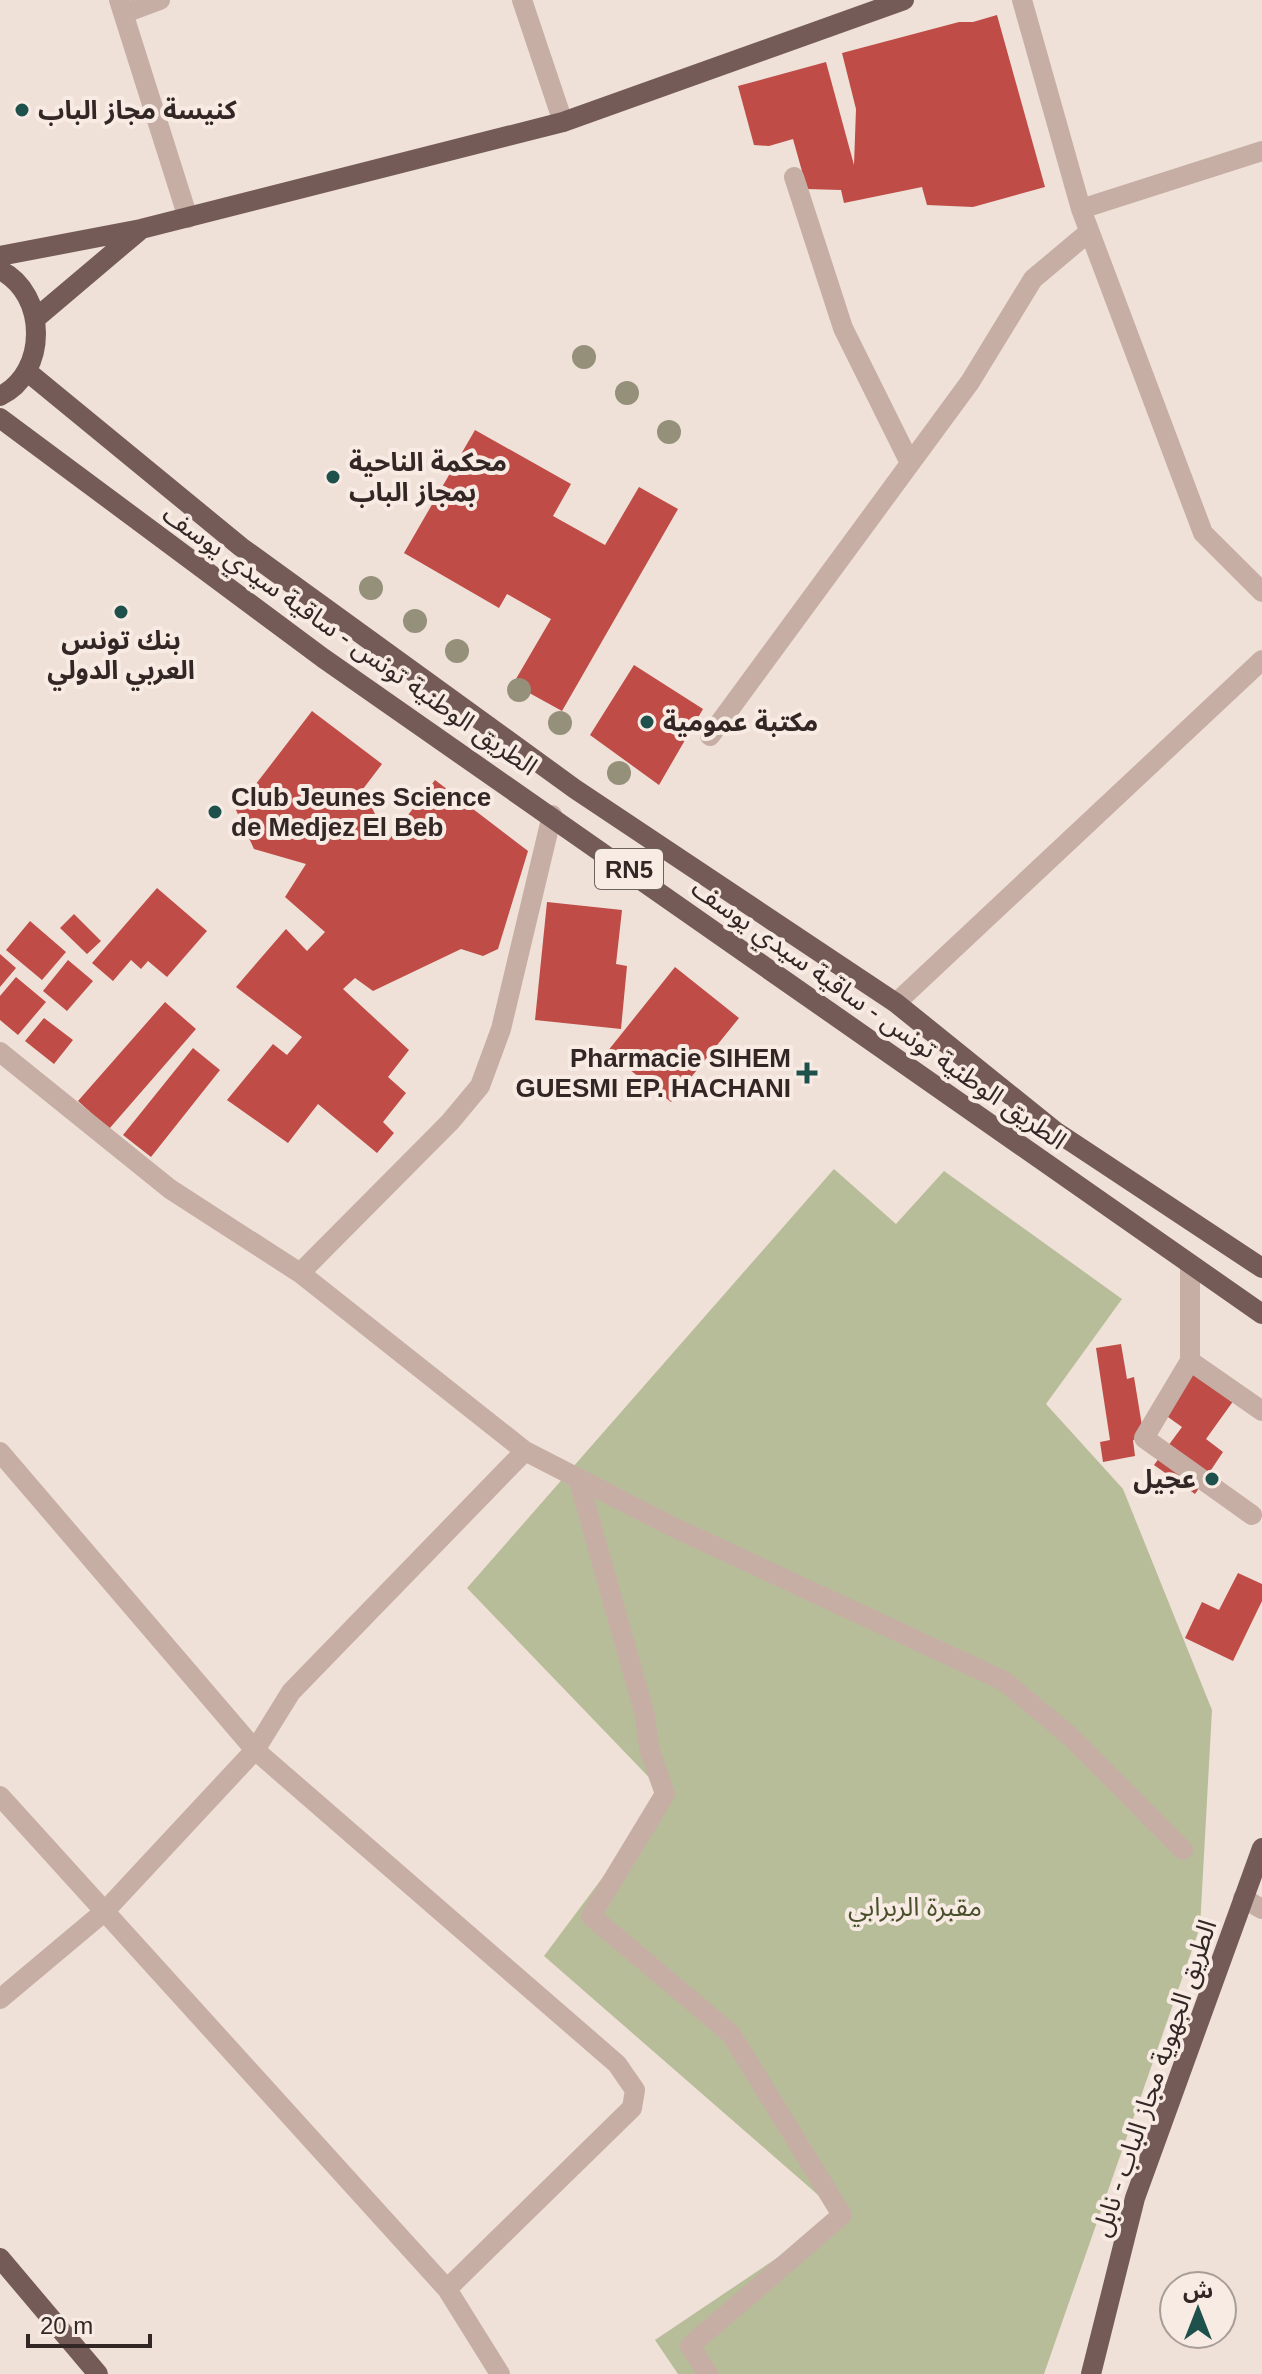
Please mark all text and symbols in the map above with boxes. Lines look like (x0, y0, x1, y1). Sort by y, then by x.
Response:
place label: كنيسة مجاز الباب (38, 95, 238, 126)
marker: كنيسة مجاز الباب (13, 101, 31, 119)
place label: محكمة الناحية بمجاز الباب (349, 447, 507, 508)
marker: محكمة الناحية بمجاز الباب (324, 468, 342, 486)
street label: الطريق الوطنية تونس - ساقية سيدي يوسف (154, 499, 543, 786)
marker: بنك تونس العربي الدولي (112, 603, 130, 621)
place label: بنك تونس العربي الدولي (47, 625, 195, 691)
place label: مكتبة عمومية (663, 707, 818, 737)
marker: مكتبة عمومية (638, 713, 656, 731)
place label: Club Jeunes Science de Medjez El Beb (231, 782, 491, 842)
marker: Club Jeunes Science de Medjez El Beb (206, 803, 224, 821)
road number: RN5 (595, 849, 663, 889)
street label: الطريق الوطنية تونس - ساقية سيدي يوسف (683, 873, 1072, 1160)
place label: Pharmacie SIHEM GUESMI EP. HACHANI (516, 1043, 791, 1103)
marker: Pharmacie SIHEM GUESMI EP. HACHANI (798, 1064, 816, 1082)
place label: عجيل (1133, 1464, 1196, 1494)
marker: عجيل (1203, 1470, 1221, 1488)
park label: مقبرة الربرابي (848, 1892, 982, 1927)
street label: الطريق الجهوية مجاز الباب - نابل (1086, 1916, 1223, 2241)
north arrow (1158, 2270, 1238, 2350)
text: ش (1183, 2278, 1213, 2303)
scale bar (28, 2298, 150, 2348)
text: 20 m (40, 2312, 93, 2339)

